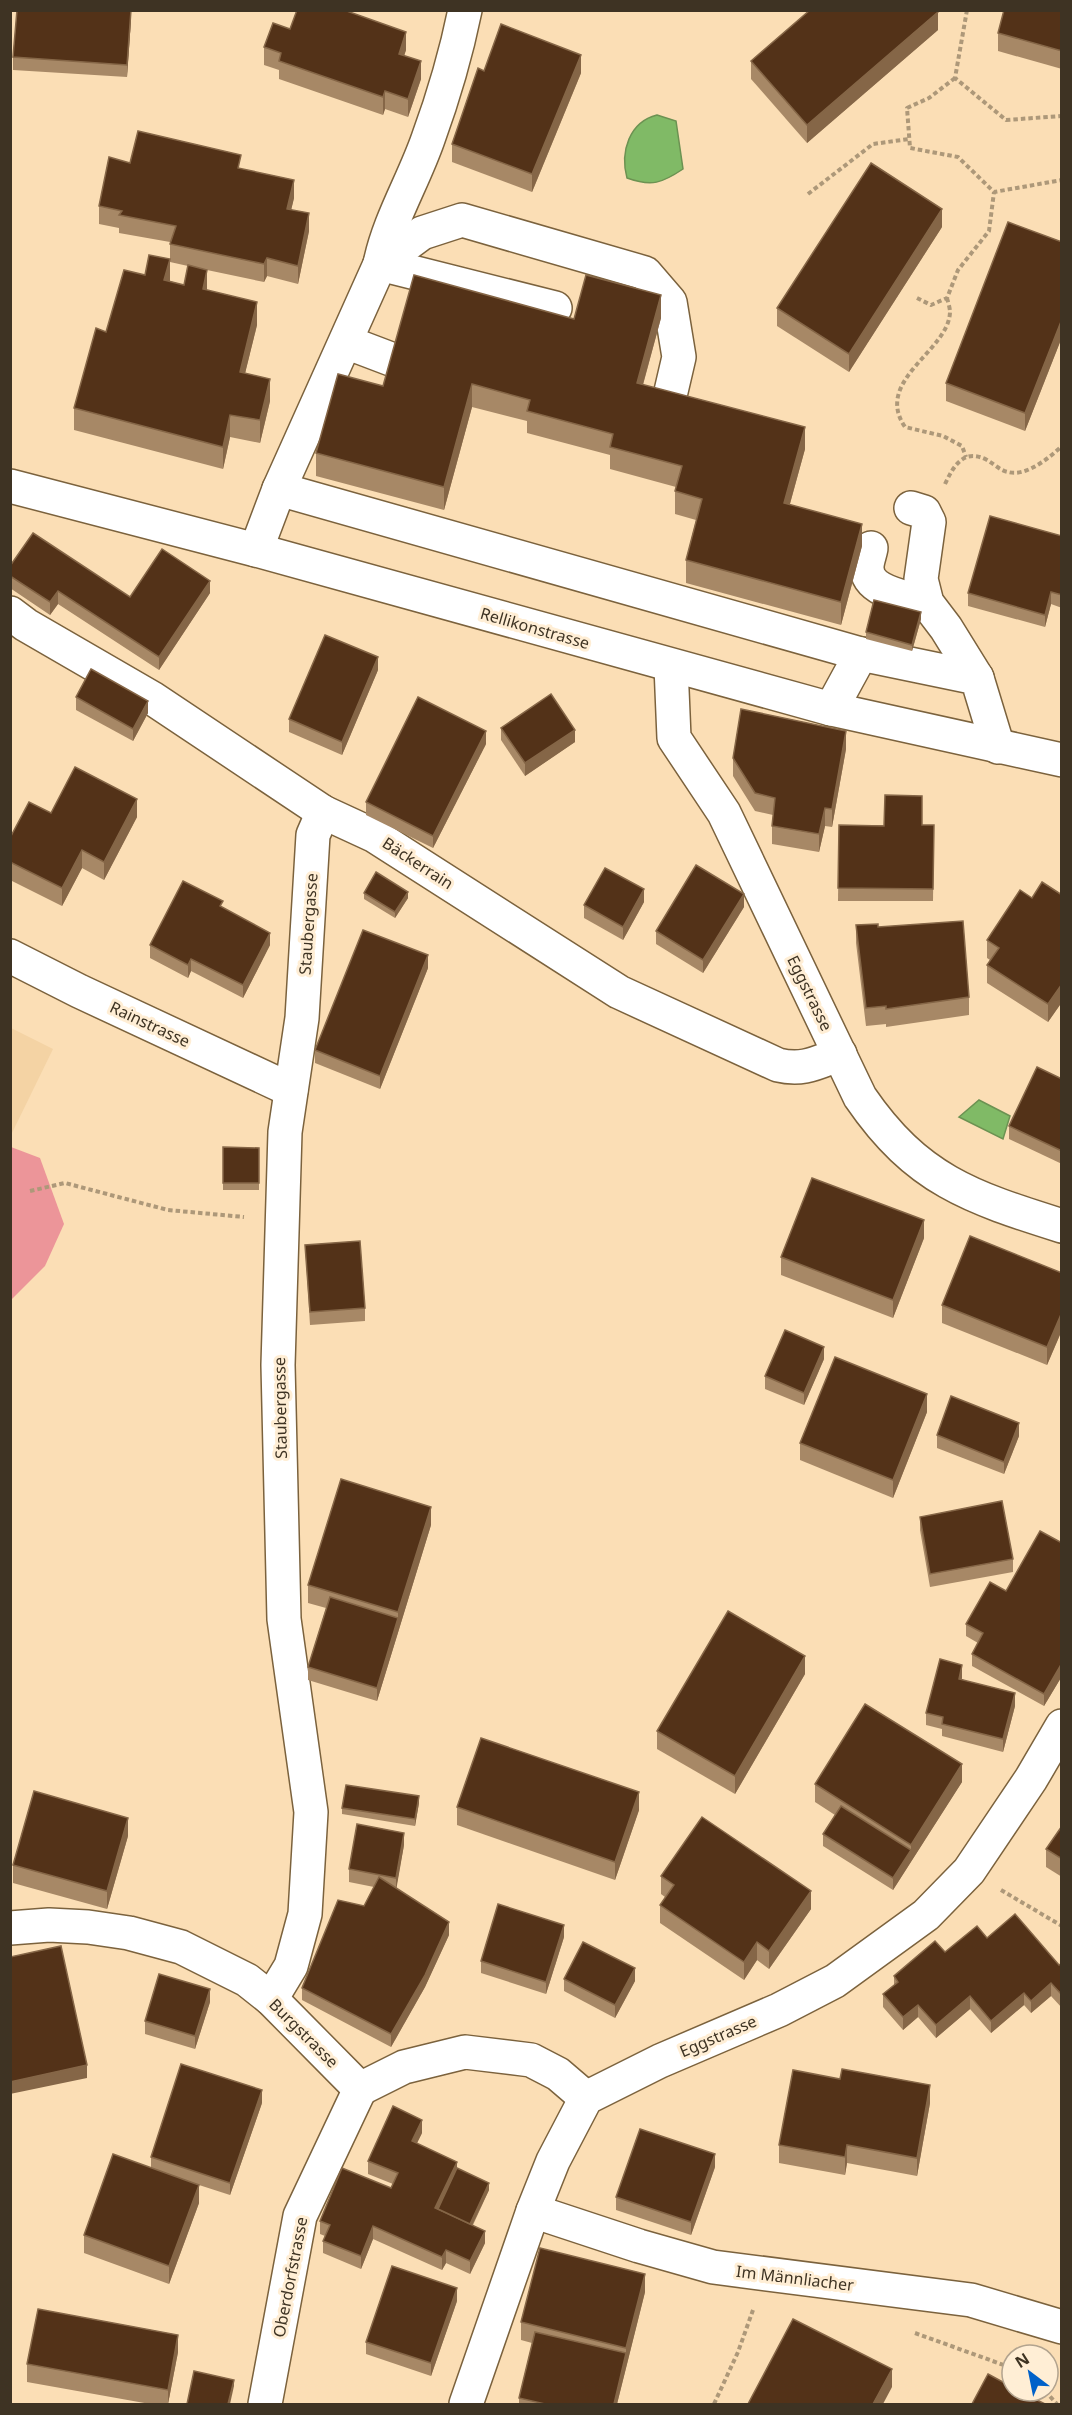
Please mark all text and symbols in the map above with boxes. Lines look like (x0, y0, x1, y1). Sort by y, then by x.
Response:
street label: Rellikonstrasse (478, 602, 592, 654)
street label: Bäckerrain (378, 832, 458, 894)
street label: Staubergasse (293, 872, 323, 976)
street label: Eggstrasse (782, 951, 838, 1035)
street label: Rainstrasse (106, 996, 194, 1052)
street label: Staubergasse (268, 1357, 292, 1459)
street label: Burgstrasse (265, 1994, 343, 2072)
street label: Eggstrasse (676, 2010, 760, 2062)
street label: Oberdorfstrasse (268, 2215, 312, 2339)
street label: Im Männliacher (735, 2260, 855, 2296)
north arrow (1000, 2343, 1060, 2403)
text: N (1011, 2348, 1033, 2373)

